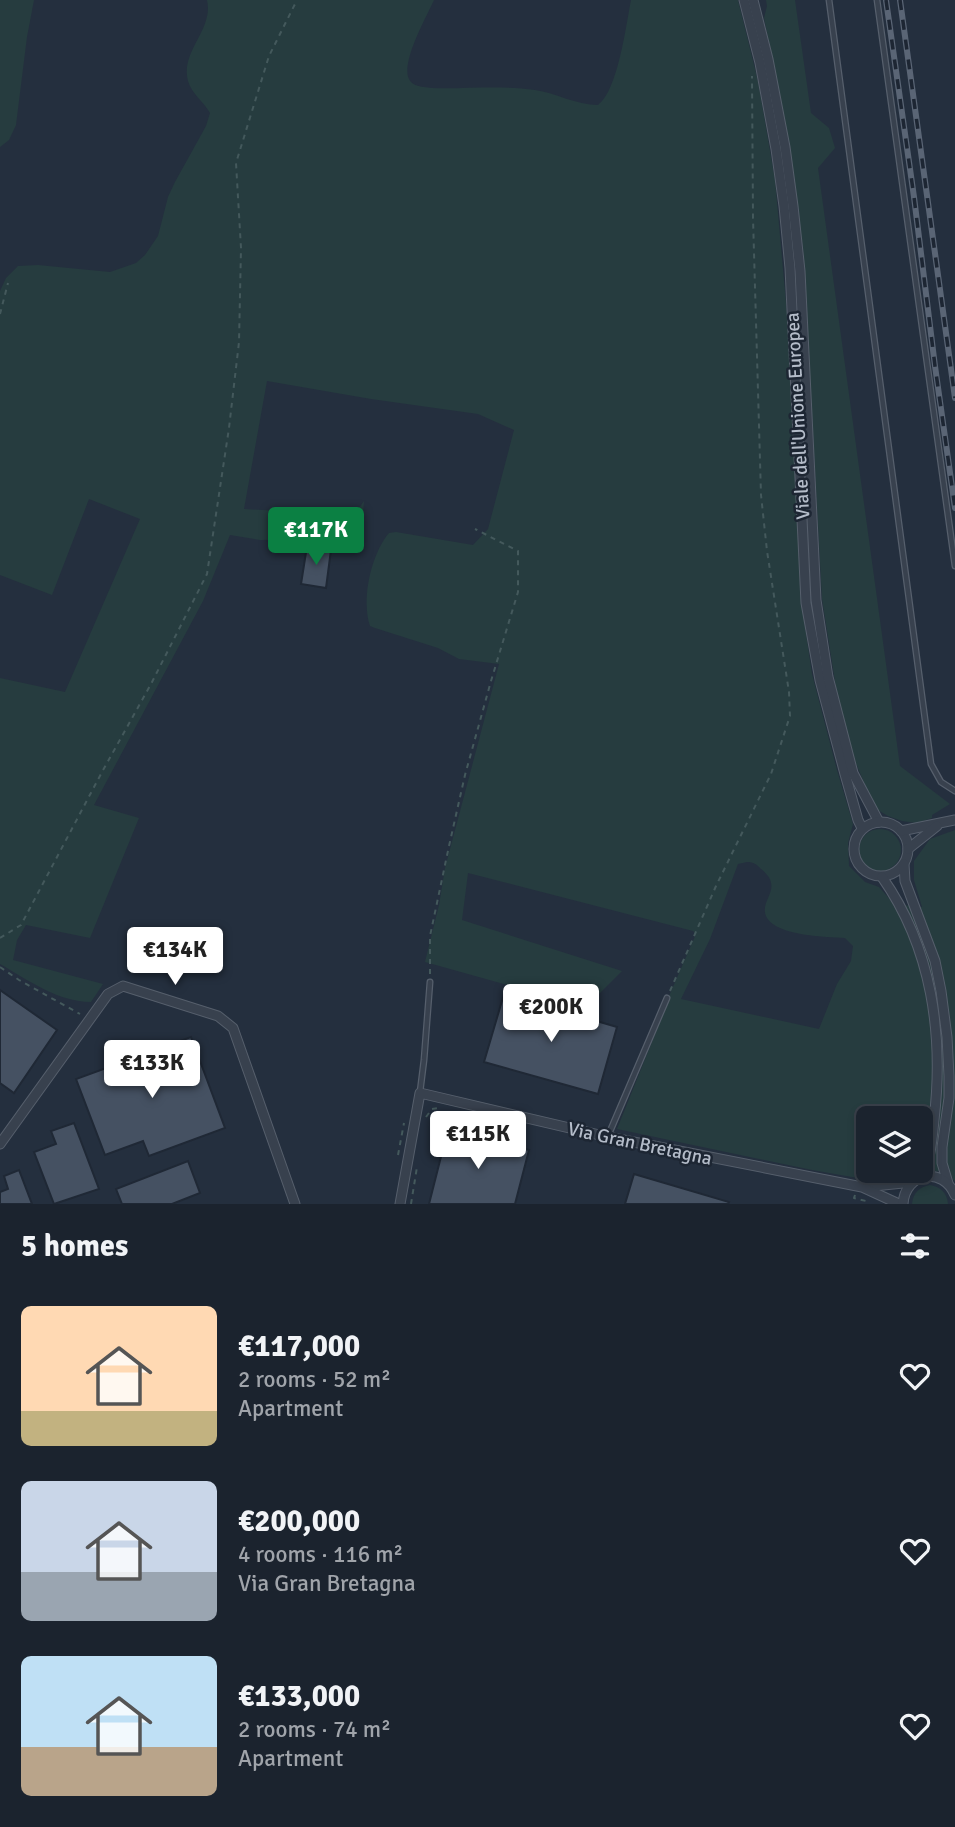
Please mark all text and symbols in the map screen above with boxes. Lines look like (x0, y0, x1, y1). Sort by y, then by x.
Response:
street label: Viale dell'Unione Europea (781, 312, 815, 520)
pin: €117K (267, 508, 365, 567)
text: €117K (284, 515, 348, 544)
pin: €134K (126, 928, 224, 987)
text: €134K (143, 935, 207, 964)
pin: €200K (502, 984, 600, 1044)
text: €200K (519, 992, 583, 1021)
pin: €133K (103, 1040, 201, 1100)
text: €133K (120, 1048, 184, 1077)
map controls (856, 1106, 933, 1183)
button: layers (856, 1106, 933, 1183)
pin: €115K (429, 1112, 527, 1171)
street label: Via Gran Bretagna (566, 1117, 714, 1171)
text: €115K (446, 1119, 510, 1148)
icon: filters (896, 1227, 934, 1265)
text: 5 homes (21, 1228, 128, 1265)
text: €117,000 (238, 1328, 360, 1365)
icon: home (77, 1334, 161, 1418)
icon: heart (896, 1357, 934, 1395)
text: 2 rooms · 52 m² (238, 1365, 391, 1394)
text: Apartment (238, 1394, 343, 1423)
text: €200,000 (238, 1503, 360, 1540)
icon: home (77, 1509, 161, 1593)
icon: heart (896, 1532, 934, 1570)
text: 4 rooms · 116 m² (238, 1540, 403, 1569)
text: Via Gran Bretagna (238, 1569, 416, 1598)
text: €133,000 (238, 1678, 360, 1715)
icon: home (77, 1684, 161, 1768)
icon: heart (896, 1707, 934, 1745)
text: 2 rooms · 74 m² (238, 1715, 391, 1744)
text: Apartment (238, 1744, 343, 1773)

